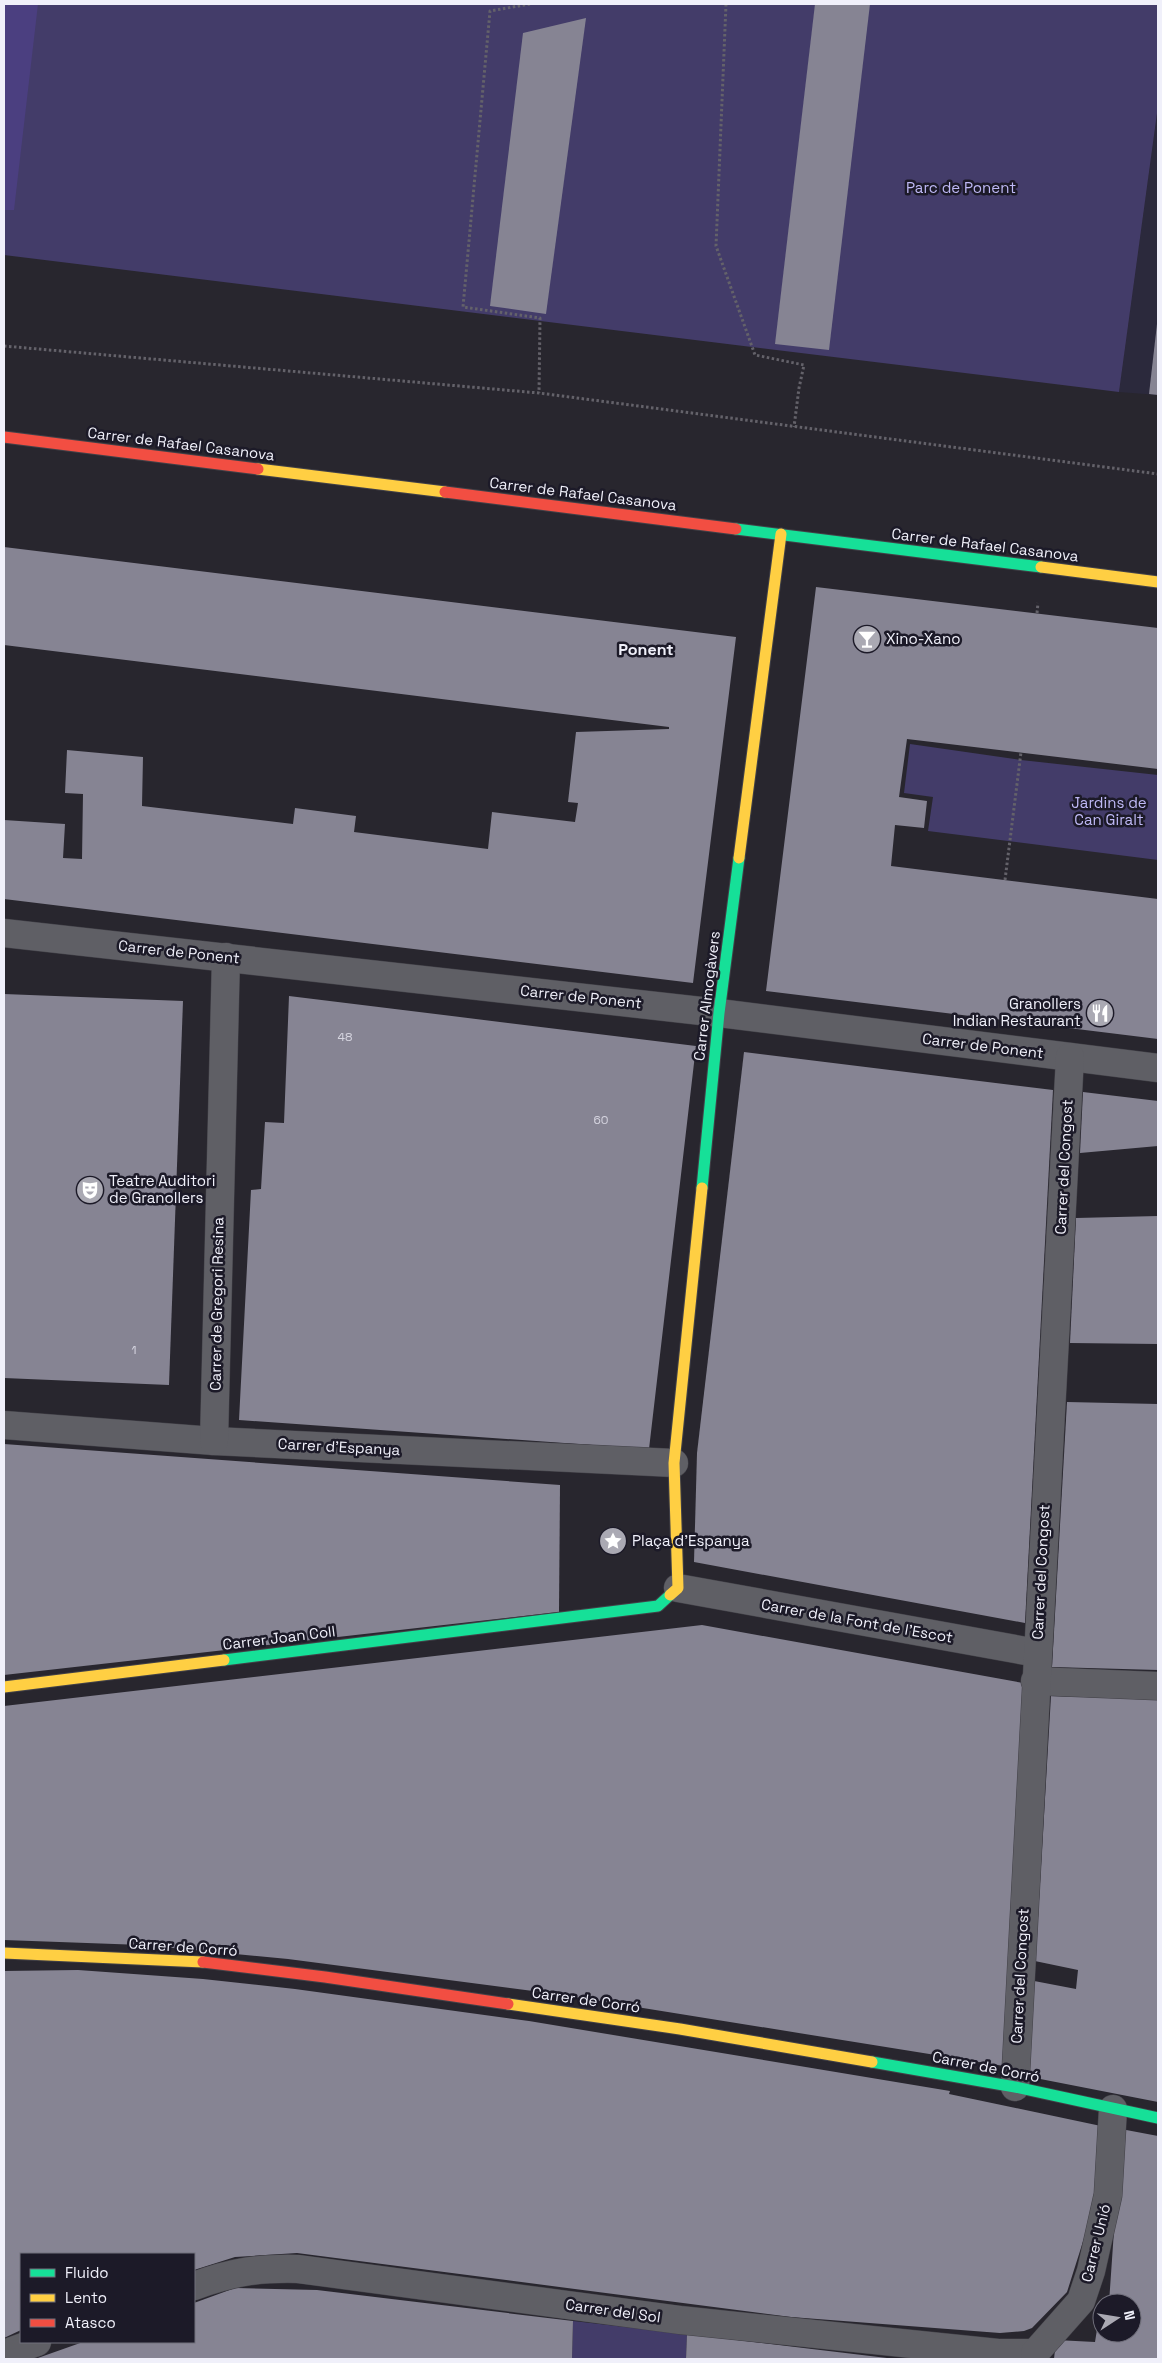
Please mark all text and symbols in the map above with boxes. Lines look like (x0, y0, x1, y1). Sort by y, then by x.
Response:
park label: Parc de Ponent (906, 178, 1016, 197)
street label: Carrer de Rafael Casanova (86, 423, 276, 464)
street label: Carrer de Rafael Casanova (488, 473, 678, 514)
street label: Carrer de Rafael Casanova (890, 524, 1080, 565)
bar icon: Xino-Xano (852, 624, 882, 654)
place label: Xino-Xano (886, 629, 960, 648)
district label: Ponent (618, 639, 674, 660)
park label: Jardins de Can Giralt (1071, 793, 1147, 829)
street label: Carrer Almogàvers (689, 930, 724, 1062)
street label: Carrer de Ponent (117, 936, 241, 967)
street label: Carrer de Ponent (519, 981, 643, 1012)
place label: Granollers Indian Restaurant (953, 994, 1081, 1030)
restaurant icon: Granollers Indian Restaurant (1085, 998, 1115, 1028)
house number: 48 (338, 1029, 352, 1045)
street label: Carrer de Ponent (921, 1029, 1045, 1062)
street label: Carrer del Congost (1050, 1099, 1077, 1235)
house number: 60 (593, 1112, 609, 1128)
place label: Teatre Auditori de Granollers (109, 1171, 215, 1207)
theatre icon: Teatre Auditori de Granollers (75, 1175, 105, 1205)
street label: Carrer de Gregori Resina (205, 1216, 228, 1391)
house number: 1 (131, 1342, 137, 1358)
street label: Carrer d'Espanya (277, 1434, 401, 1459)
street label: Carrer del Congost (1027, 1504, 1054, 1640)
place icon: Plaça d'Espanya (598, 1526, 628, 1556)
place label: Plaça d'Espanya (632, 1531, 750, 1550)
street label: Carrer de la Font de l'Escot (760, 1594, 954, 1647)
street label: Carrer Joan Coll (222, 1621, 336, 1654)
street label: Carrer del Congost (1006, 1908, 1033, 2044)
street label: Carrer de Corró (128, 1933, 238, 1960)
street label: Carrer de Corró (531, 1982, 642, 2017)
street label: Carrer de Corró (931, 2047, 1042, 2086)
street label: Carrer Unió (1077, 2202, 1114, 2284)
legend (20, 2253, 195, 2343)
text: Fluido (65, 2263, 109, 2282)
text: Lento (65, 2288, 107, 2307)
north arrow (1092, 2293, 1142, 2343)
street label: Carrer del Sol (564, 2294, 662, 2327)
text: N (1120, 2309, 1139, 2322)
text: Atasco (65, 2313, 116, 2332)

